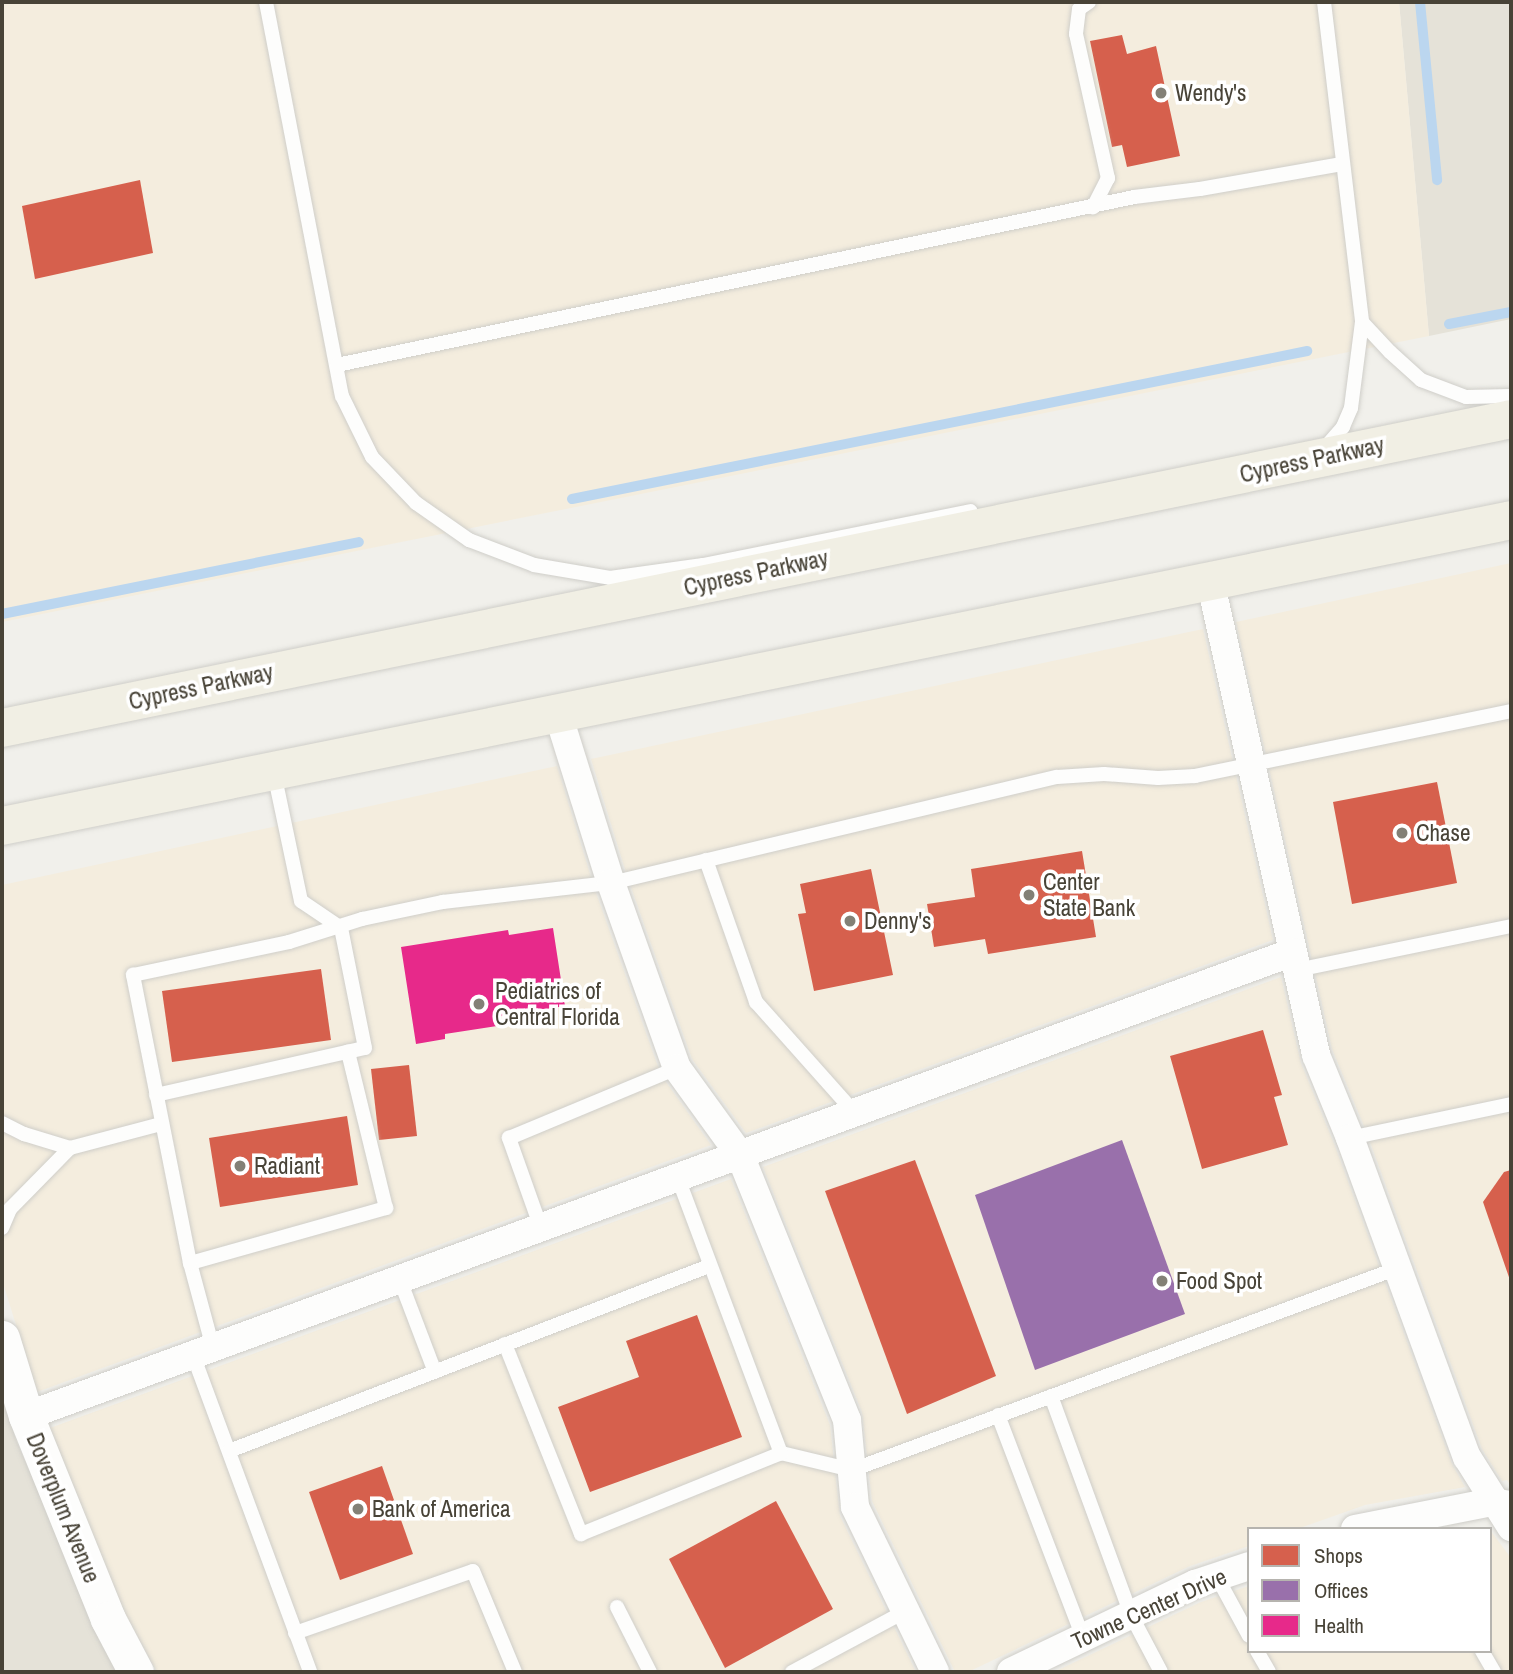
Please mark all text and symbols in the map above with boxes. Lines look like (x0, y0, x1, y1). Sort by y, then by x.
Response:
place label: Wendy's (1175, 79, 1246, 107)
marker: Wendy's (1153, 85, 1169, 101)
street label: Cypress Parkway (1237, 431, 1387, 489)
street label: Cypress Parkway (681, 544, 831, 602)
street label: Cypress Parkway (126, 658, 276, 716)
place label: Chase (1416, 819, 1471, 847)
marker: Chase (1394, 825, 1410, 841)
place label: Center State Bank (1043, 868, 1135, 922)
marker: Center State Bank (1021, 887, 1037, 903)
place label: Denny's (864, 907, 932, 935)
marker: Denny's (842, 913, 858, 929)
place label: Pediatrics of Central Florida (495, 977, 620, 1031)
marker: Pediatrics of Central Florida (469, 994, 489, 1014)
place label: Radiant (254, 1152, 320, 1180)
marker: Radiant (232, 1158, 248, 1174)
place label: Food Spot (1176, 1267, 1262, 1295)
marker: Food Spot (1154, 1273, 1170, 1289)
street label: Doverplum Avenue (20, 1429, 106, 1587)
place label: Bank of America (372, 1495, 511, 1523)
marker: Bank of America (350, 1501, 366, 1517)
legend (1247, 1527, 1492, 1653)
text: Shops (1314, 1541, 1363, 1570)
street label: Towne Center Drive (1067, 1563, 1231, 1655)
text: Offices (1314, 1576, 1368, 1605)
text: Health (1314, 1611, 1364, 1640)

